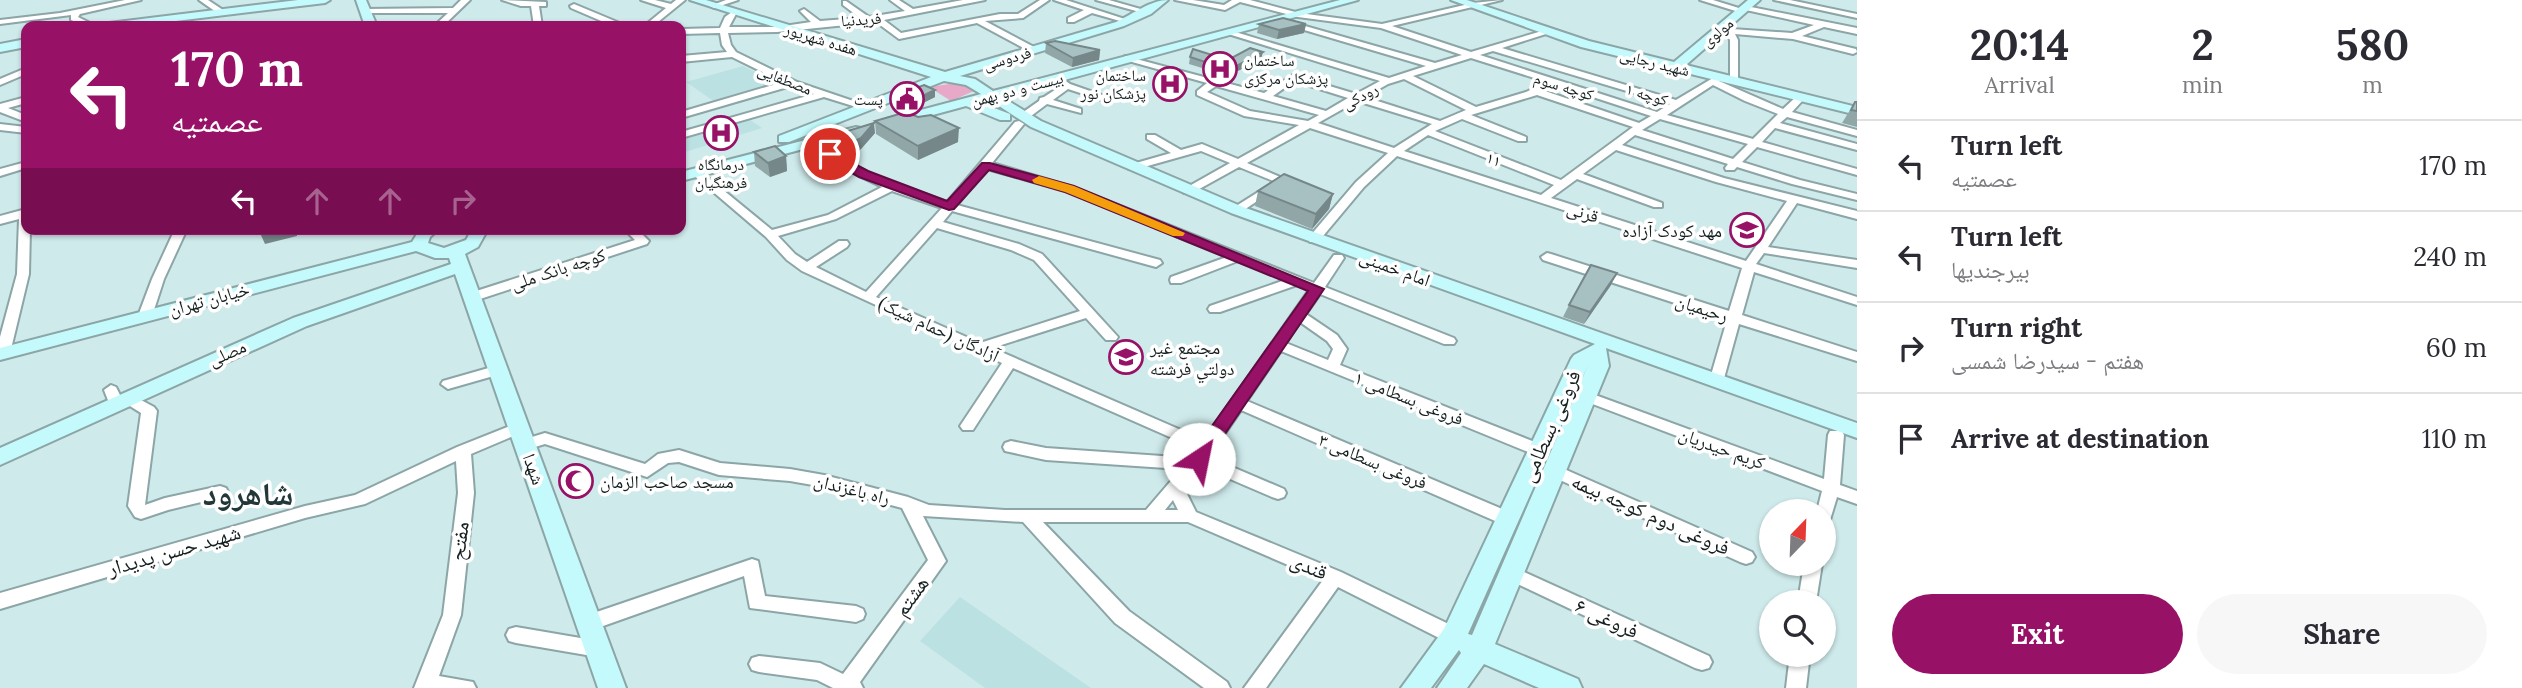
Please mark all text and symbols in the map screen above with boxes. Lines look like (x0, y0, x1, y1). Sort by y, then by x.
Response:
street label: فریدنیا (840, 8, 882, 30)
street label: مولوی (1697, 13, 1738, 52)
street label: هفده شهریور (781, 18, 860, 60)
text: 20:14 (1970, 18, 2069, 72)
text: 2 (2191, 18, 2214, 72)
text: 580 (2336, 18, 2409, 72)
text: 170 m (171, 37, 303, 99)
street label: فردوسی (981, 42, 1034, 75)
street label: شهید رجایی (1618, 44, 1692, 81)
icon: left (56, 49, 147, 140)
hospital icon: ساختمان پزشکان مرکزی (1201, 50, 1239, 88)
place label: ساختمان پزشکان مرکزی (1244, 50, 1328, 89)
street label: مصطفایی (755, 59, 815, 100)
place label: ساختمان پزشکان نور (1079, 65, 1146, 104)
hospital icon: ساختمان پزشکان نور (1151, 65, 1189, 103)
street label: بیست و دو بهمن (969, 67, 1066, 112)
street label: کوچه سوم (1531, 67, 1597, 106)
text: Arrival (1984, 70, 2055, 99)
text: min (2182, 70, 2223, 99)
text: m (2362, 70, 2383, 99)
street label: رودکی (1339, 78, 1382, 115)
street label: ۱ کوچه (1624, 78, 1671, 110)
public building icon: پست (888, 80, 926, 118)
place label: پست (854, 89, 883, 109)
text: عصمتیه (171, 100, 263, 141)
hospital icon: درمانگاه فرهنگیان (702, 114, 740, 152)
pin (800, 124, 860, 184)
text: Turn left (1951, 129, 2062, 162)
icon: arrive (811, 135, 849, 173)
street label: ۱۱ (1484, 147, 1504, 171)
icon: left (1892, 147, 1930, 185)
text: 170 m (2419, 149, 2487, 182)
place label: درمانگاه فرهنگیان (695, 154, 747, 193)
text: عصمتیه (1951, 164, 2017, 193)
icon: left (225, 182, 263, 220)
icon: ahead (298, 182, 336, 220)
icon: ahead (371, 182, 409, 220)
icon: right (444, 182, 482, 220)
street label: قرنی (1564, 196, 1602, 228)
school or university icon: مهد کودک آزاده (1728, 211, 1766, 249)
place label: مهد کودک آزاده (1622, 219, 1722, 242)
text: Turn left (1951, 220, 2062, 253)
icon: left (1892, 238, 1930, 276)
text: 240 m (2413, 240, 2487, 273)
street label: کوچه بانک ملی (508, 243, 609, 295)
street label: امام خمینی (1356, 245, 1434, 292)
text: بیرجندیها (1951, 255, 2030, 284)
street label: خیابان تهران (166, 277, 252, 321)
street label: رحیمیان (1673, 289, 1731, 327)
street label: آزادگان (حمام شیک) (875, 291, 1003, 368)
text: Turn right (1951, 311, 2082, 344)
icon: right (1892, 329, 1930, 367)
text: 60 m (2426, 331, 2487, 364)
street label: مصلی (205, 335, 249, 371)
place label: مجتمع غير دولتي فرشته (1149, 336, 1235, 383)
school or university icon: مجتمع غير دولتي فرشته (1107, 338, 1145, 376)
text: هفتم - سیدرضا شمسی (1951, 346, 2144, 375)
street label: فروغی بسطامی ۱ (1351, 366, 1467, 430)
street label: فروغی بسطامی (1513, 366, 1587, 486)
icon: arrive (1892, 420, 1930, 458)
position arrow (1162, 422, 1236, 496)
street label: کریم حیدریان (1676, 422, 1769, 475)
text: Arrive at destination (1951, 422, 2209, 455)
text: 110 m (2422, 422, 2487, 455)
street label: فروغی بسطامی ۳ (1315, 428, 1431, 494)
street label: شهدا (518, 450, 550, 488)
mosque icon: مسجد صاحب الزمان (557, 462, 595, 500)
street label: فروغی دوم کوچه بیمه (1567, 467, 1734, 562)
street label: راه باغزندان (812, 468, 892, 510)
place label: مسجد صاحب الزمان (600, 470, 734, 493)
district label: شاهرود (203, 473, 293, 514)
north arrow (1759, 499, 1836, 576)
map controls (1759, 499, 1836, 667)
street label: شهید حسن پدیدار (103, 518, 244, 582)
street label: مفتح (443, 520, 475, 562)
street label: قندی (1286, 546, 1332, 586)
street label: هشتم (887, 571, 935, 622)
button: search (1759, 590, 1836, 667)
street label: فروغی ۶ (1571, 592, 1643, 644)
button: Exit (1892, 594, 2183, 674)
button: Share (2197, 594, 2487, 674)

